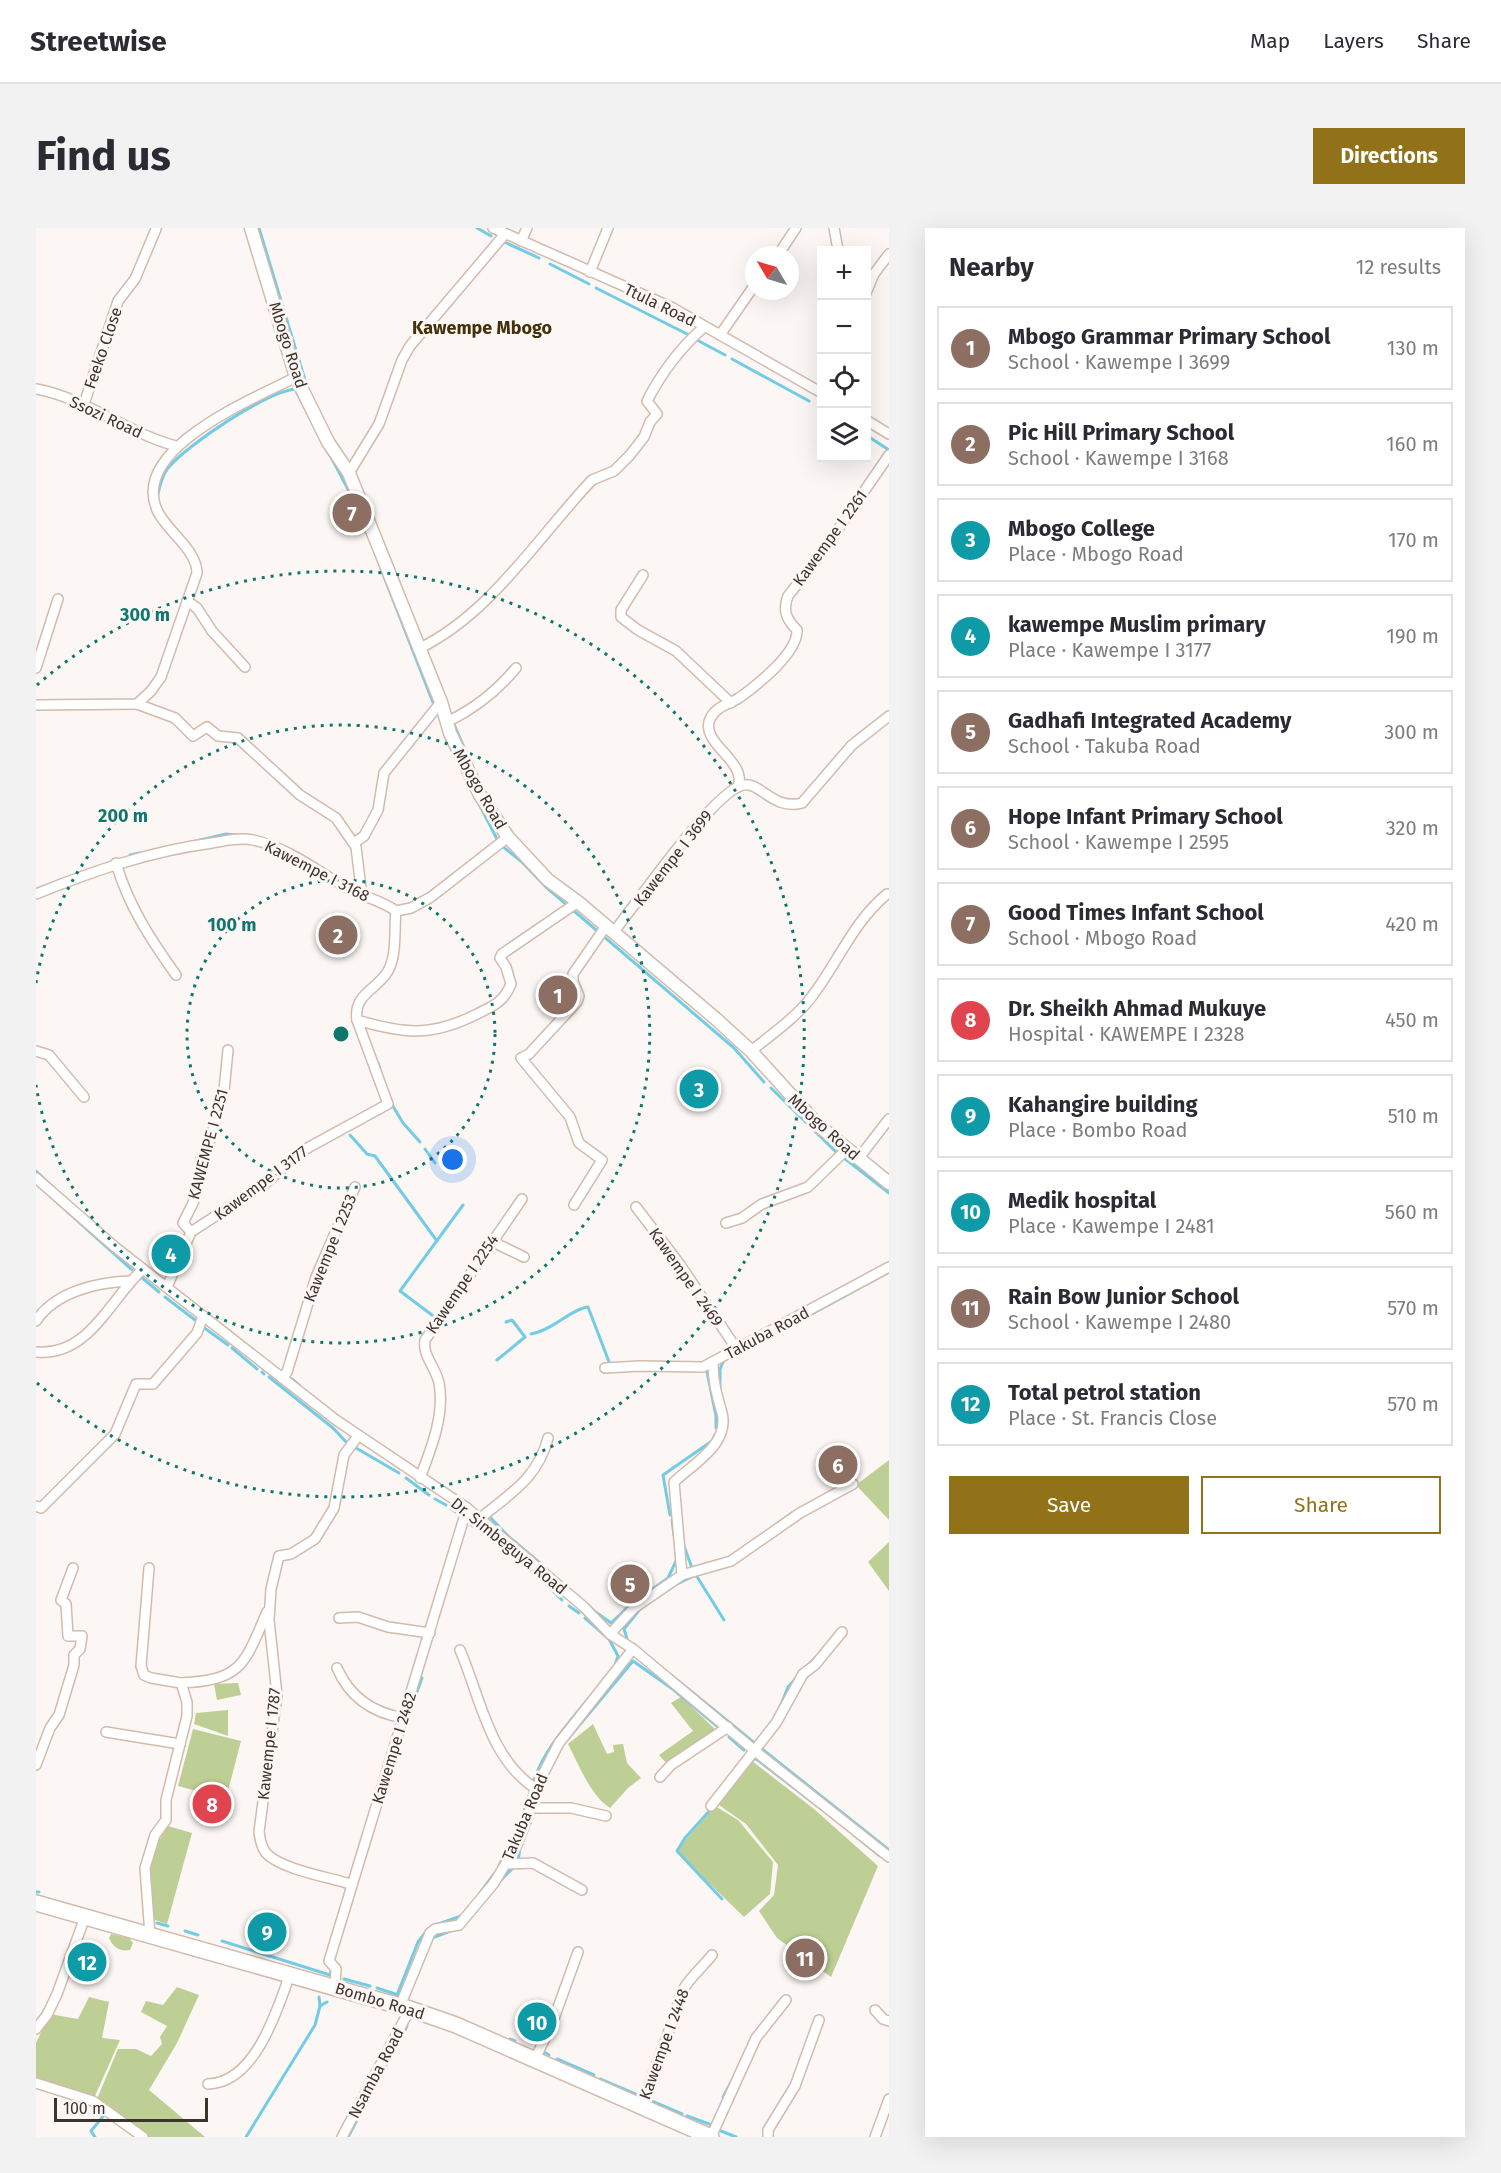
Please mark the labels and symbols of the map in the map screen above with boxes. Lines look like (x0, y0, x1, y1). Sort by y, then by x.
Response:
north arrow (745, 246, 799, 300)
street label: Ttula Road (621, 280, 699, 330)
street label: Mbogo Road (265, 299, 311, 391)
street label: Feeko Close (80, 305, 126, 391)
district label: Kawempe Mbogo (412, 317, 552, 339)
street label: Ssozi Road (67, 392, 145, 442)
street label: Kawempe I 2261 (789, 486, 871, 590)
pin: 7 (332, 490, 372, 536)
text: 300 m (119, 604, 170, 626)
street label: Mbogo Road (449, 745, 511, 833)
text: 200 m (98, 805, 148, 827)
street label: Kawempe I 3699 (630, 806, 716, 910)
street label: Kawempe I 3168 (261, 836, 373, 906)
pin: 2 (318, 912, 358, 958)
text: 100 m (208, 914, 256, 936)
pin: 1 (538, 972, 578, 1017)
centre of rings (331, 1024, 351, 1044)
pin: 3 (680, 1066, 718, 1112)
street label: KAWEMPE I 2251 (184, 1087, 232, 1201)
street label: Mbogo Road (784, 1090, 864, 1164)
street label: Kawempe I 3177 (211, 1142, 311, 1224)
your location (438, 1145, 467, 1174)
street label: Kawempe I 2253 (300, 1191, 360, 1305)
street label: Kawempe I 2469 (645, 1224, 727, 1330)
street label: Kawempe I 2254 (422, 1230, 502, 1337)
pin: 4 (152, 1232, 190, 1276)
street label: Takuba Road (722, 1303, 812, 1363)
pin: 6 (818, 1442, 858, 1488)
street label: Dr. Simbeguya Road (447, 1493, 571, 1599)
pin: 5 (610, 1562, 650, 1606)
street label: Kawempe I 1787 (254, 1687, 284, 1801)
street label: Kawempe I 2482 (368, 1690, 420, 1806)
street label: Takuba Road (498, 1771, 552, 1863)
pin: 8 (192, 1782, 231, 1826)
pin: 9 (248, 1910, 286, 1954)
pin: 11 (786, 1936, 824, 1980)
pin: 12 (68, 1940, 106, 1984)
street label: Bombo Road (333, 1978, 427, 2024)
street label: Kawempe I 2448 (635, 1986, 693, 2102)
pin: 10 (518, 2000, 556, 2044)
street label: Nsamba Road (344, 2024, 408, 2122)
scale bar (54, 2095, 208, 2122)

